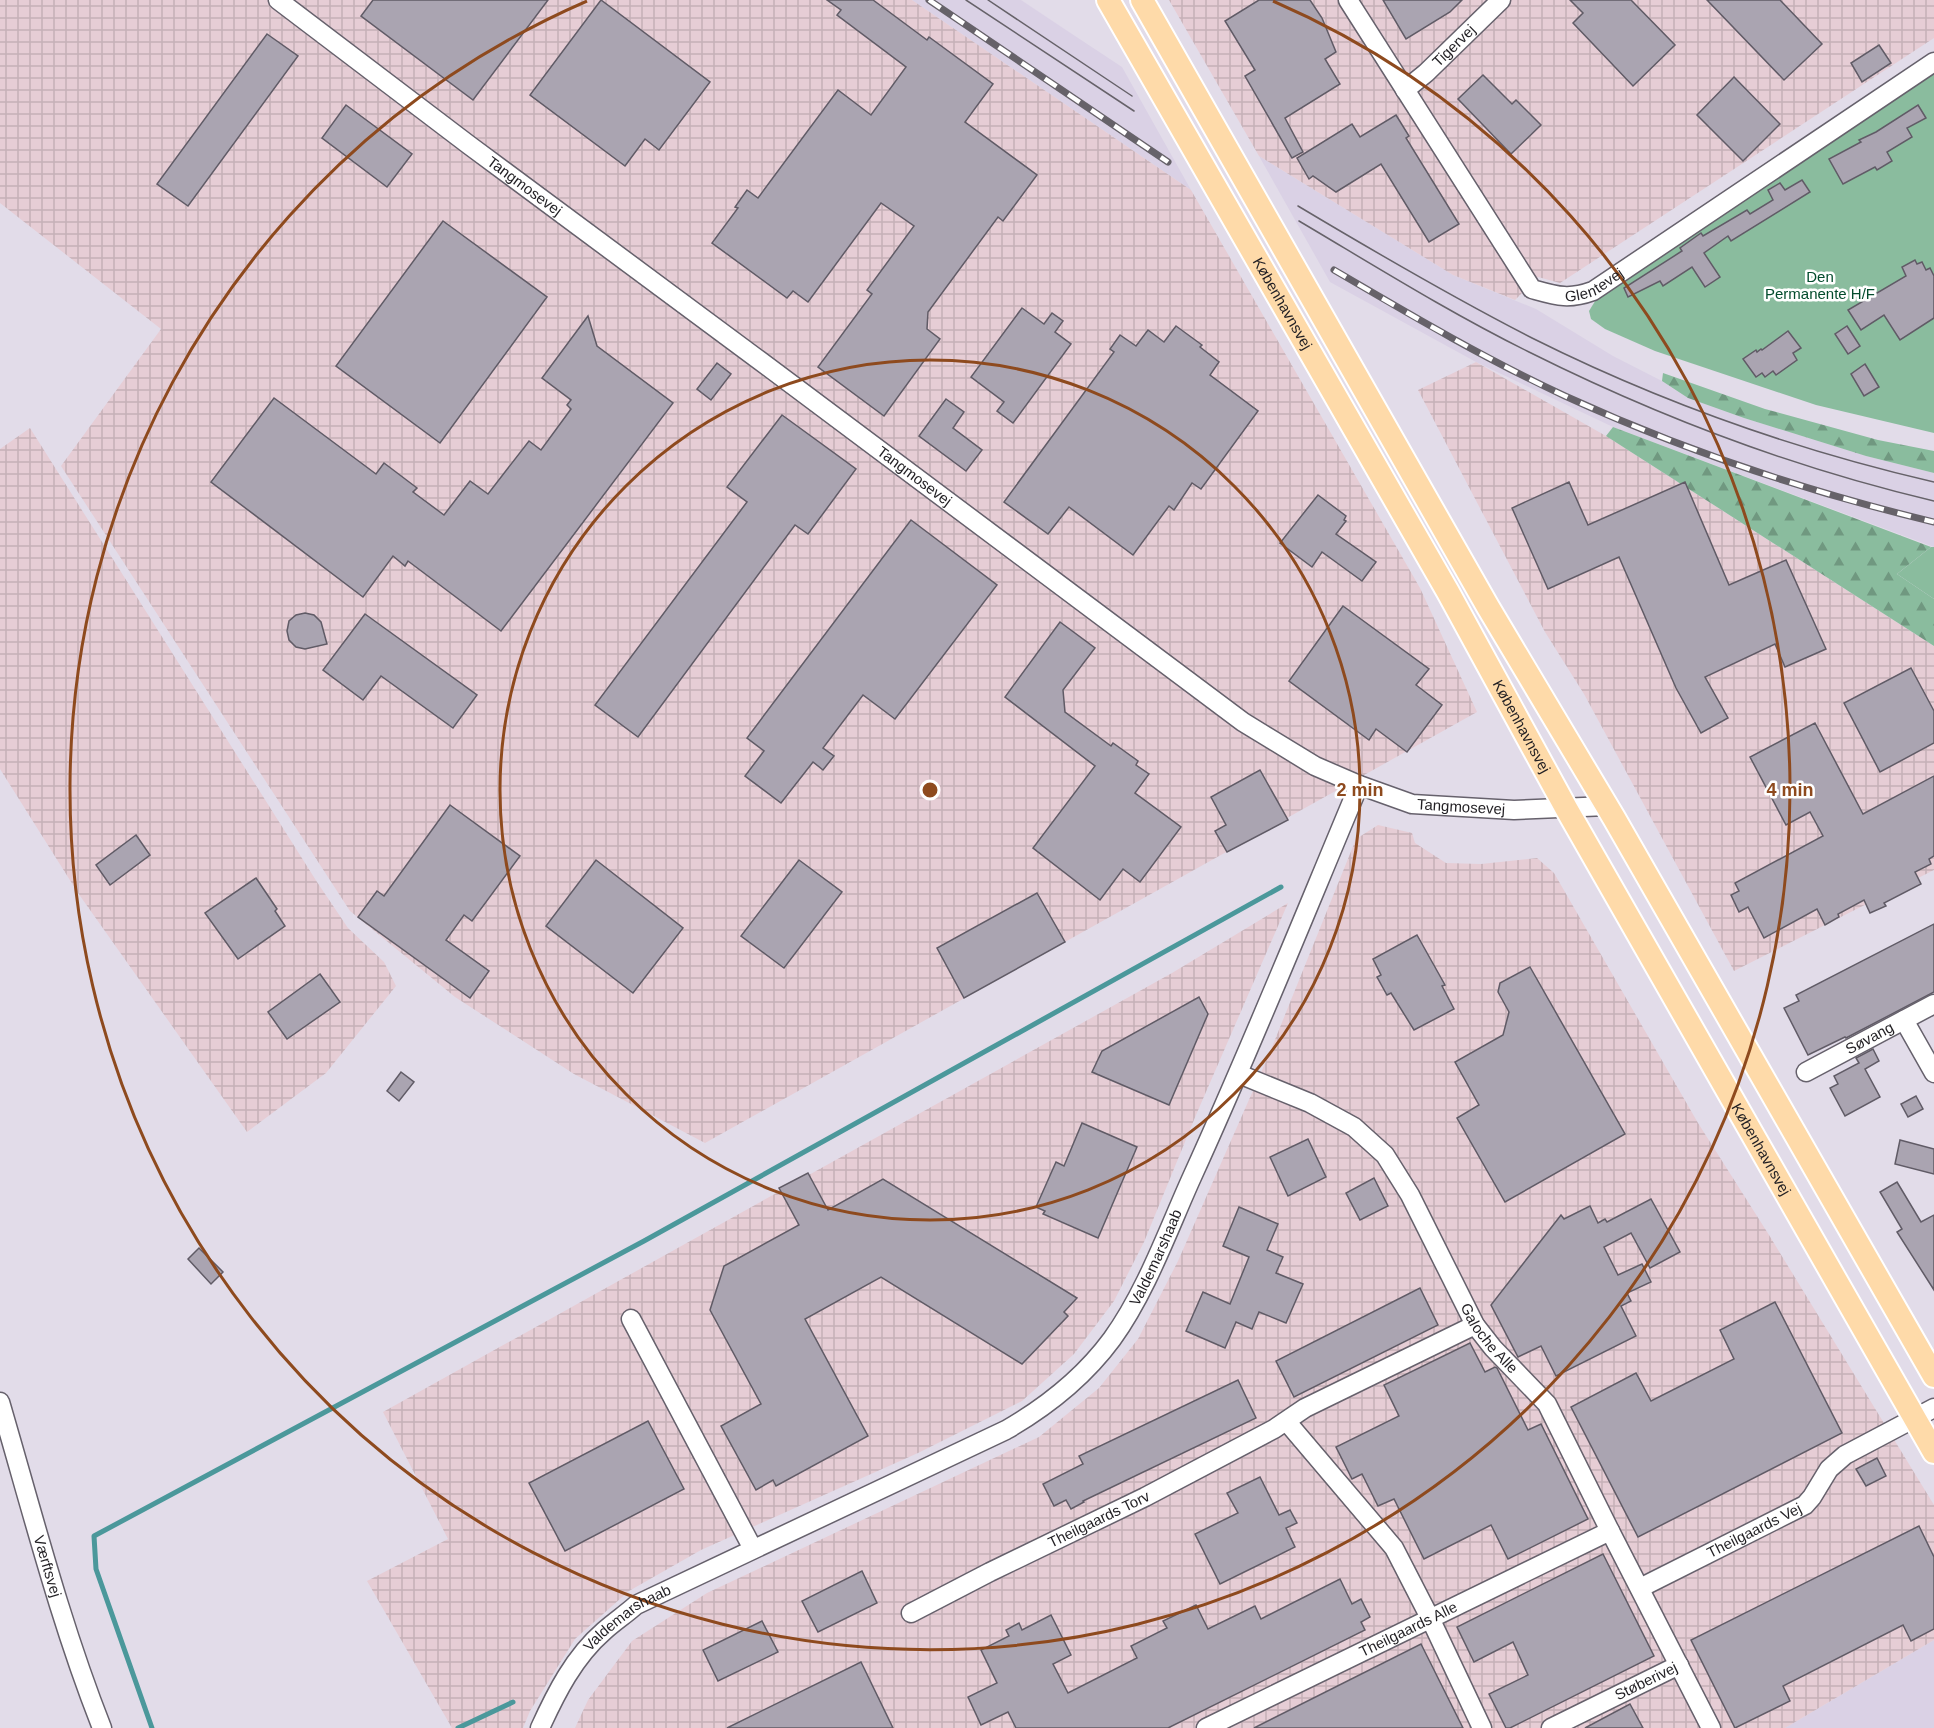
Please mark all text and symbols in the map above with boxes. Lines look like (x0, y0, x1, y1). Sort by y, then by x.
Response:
street label: Tigervej (1429, 21, 1478, 70)
street label: Tangmosevej (484, 153, 565, 219)
street label: Københavnsvej (1250, 254, 1316, 352)
street label: Glentevej (1564, 264, 1626, 304)
park label: Den Permanente H/F (1765, 268, 1875, 302)
street label: Tangmosevej (874, 443, 955, 509)
street label: Københavnsvej (1490, 677, 1554, 776)
centre of rings (920, 780, 940, 800)
text: 2 min (1336, 780, 1384, 800)
text: 4 min (1766, 780, 1814, 800)
street label: Tangmosevej (1416, 795, 1506, 817)
street label: Søvang (1843, 1018, 1896, 1057)
street label: Københavnsvej (1728, 1100, 1795, 1198)
street label: Valdemarshaab (1126, 1207, 1185, 1308)
street label: Galoche Alle (1457, 1300, 1522, 1376)
street label: Theilgaards Torv (1045, 1487, 1153, 1551)
street label: Theilgaards Vej (1704, 1499, 1804, 1561)
street label: Værftsvej (31, 1533, 65, 1599)
street label: Valdemarshaab (580, 1581, 673, 1654)
street label: Theilgaards Alle (1356, 1598, 1460, 1660)
street label: Støberivej (1612, 1658, 1680, 1703)

